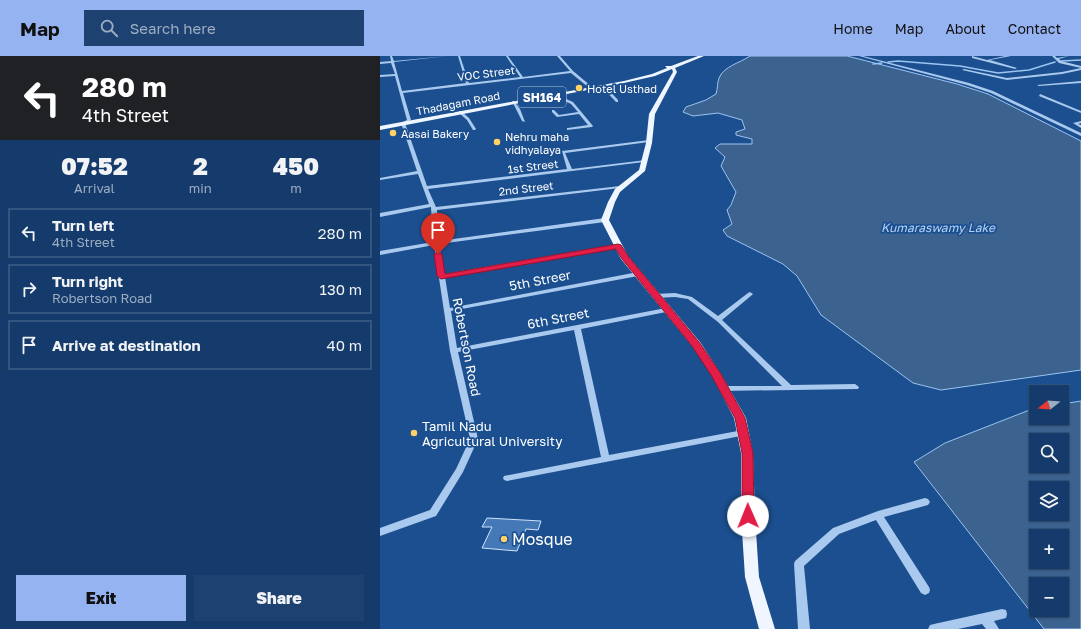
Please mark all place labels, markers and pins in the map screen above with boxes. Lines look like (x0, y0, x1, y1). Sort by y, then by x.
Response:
place label: Hotel Usthad (587, 82, 657, 95)
marker: Hotel Usthad (574, 83, 584, 93)
place label: Aasai Bakery (401, 127, 469, 140)
marker: Aasai Bakery (388, 128, 398, 138)
place label: Nehru maha vidhyalaya (505, 130, 569, 156)
marker: Nehru maha vidhyalaya (492, 137, 502, 147)
pin (421, 213, 455, 254)
place label: Tamil Nadu Agricultural University (422, 418, 563, 449)
marker: Tamil Nadu Agricultural University (409, 428, 419, 438)
place label: Mosque (512, 529, 573, 549)
marker: Mosque (499, 534, 509, 544)

